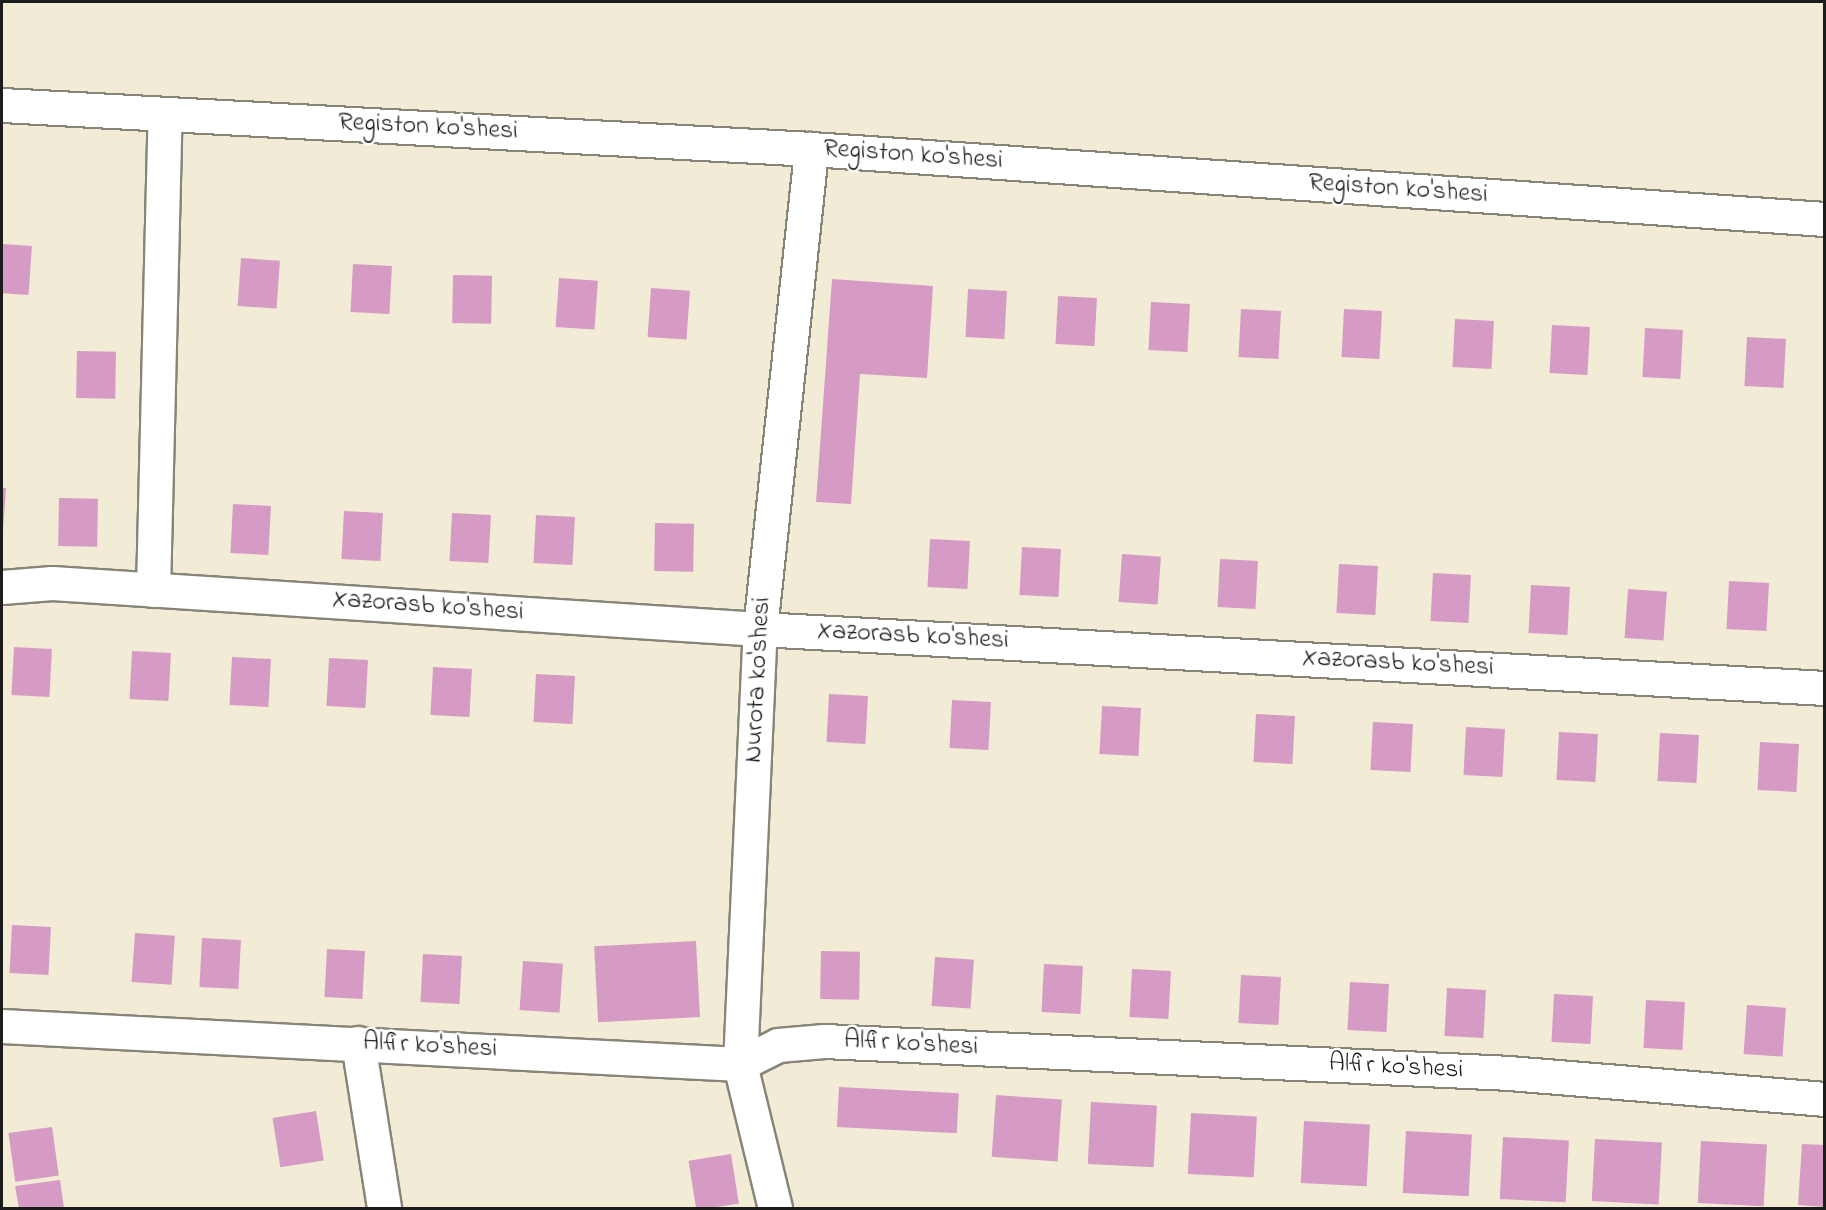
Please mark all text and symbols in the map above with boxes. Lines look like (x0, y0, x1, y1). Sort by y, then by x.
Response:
street label: Registon ko'shesi (337, 108, 519, 148)
street label: Registon ko'shesi (822, 134, 1004, 178)
street label: Registon ko'shesi (1307, 168, 1489, 212)
street label: Xazorasb ko'shesi (331, 585, 525, 629)
street label: Nurota ko'shesi (739, 596, 779, 764)
street label: Xazorasb ko'shesi (816, 616, 1010, 658)
street label: Xazorasb ko'shesi (1301, 643, 1495, 685)
street label: Alfir ko'shesi (843, 1026, 979, 1064)
street label: Alfir ko'shesi (362, 1028, 498, 1066)
street label: Alfir ko'shesi (1328, 1049, 1464, 1087)

